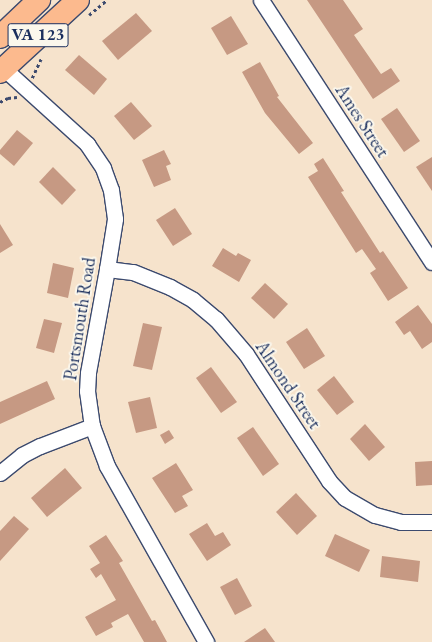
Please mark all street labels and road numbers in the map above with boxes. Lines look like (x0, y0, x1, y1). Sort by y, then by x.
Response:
road number: VA 123 (7, 20, 69, 50)
street label: Ames Street (330, 81, 394, 161)
street label: Portsmouth Road (60, 256, 100, 382)
street label: Almond Street (251, 337, 325, 433)

